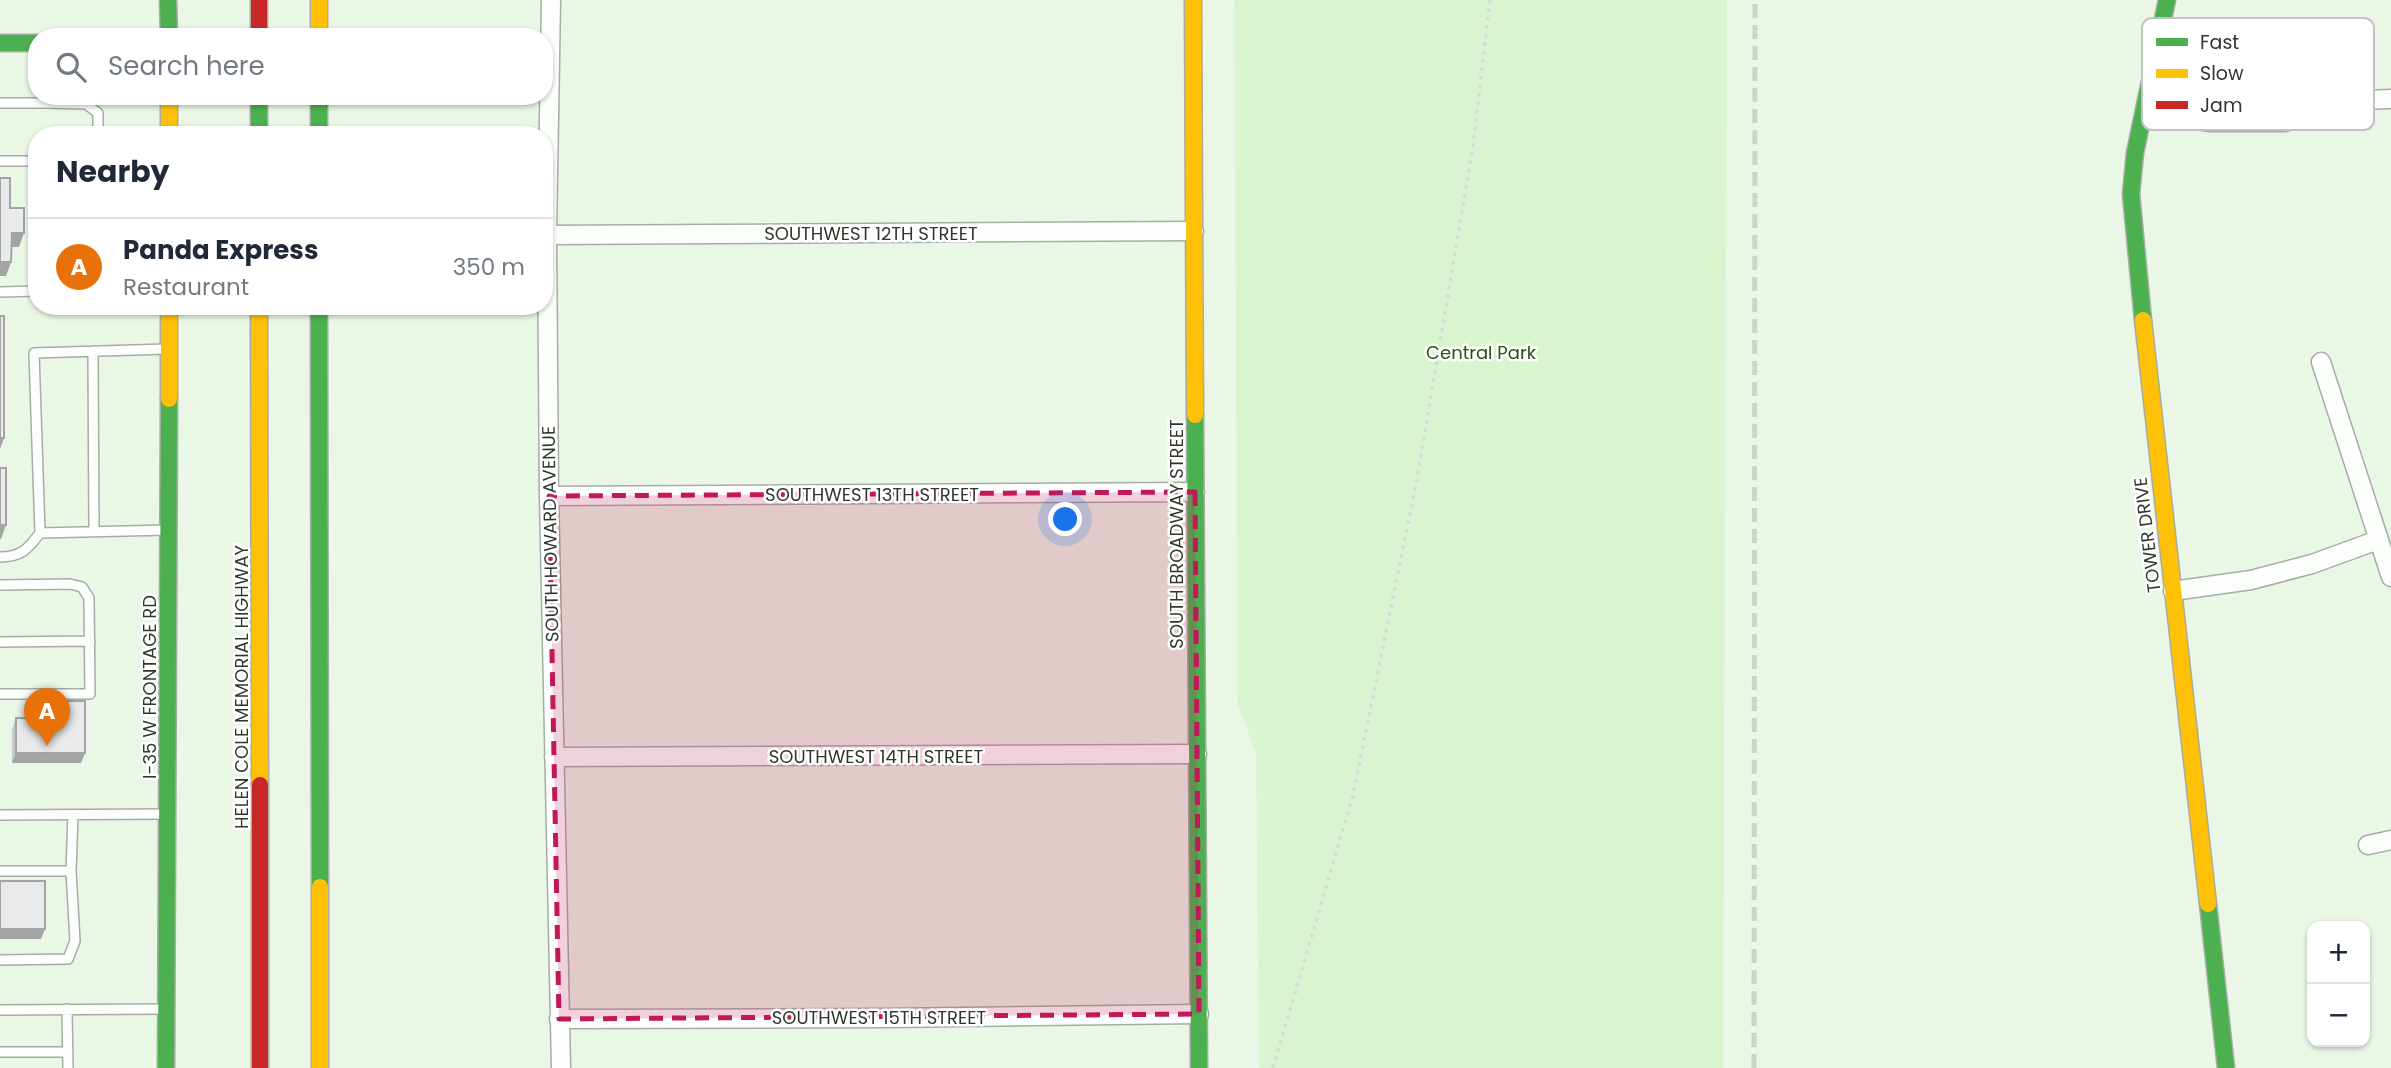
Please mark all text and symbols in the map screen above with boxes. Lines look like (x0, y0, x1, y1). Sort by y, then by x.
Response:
legend (2142, 18, 2374, 130)
search box (28, 28, 553, 105)
text: Fast (2200, 29, 2239, 56)
icon: search (52, 48, 90, 86)
text: Search here (108, 48, 265, 84)
text: Slow (2200, 60, 2244, 87)
text: Jam (2200, 92, 2242, 119)
text: Nearby (56, 150, 170, 193)
street label: SOUTHWEST 12TH STREET (764, 221, 978, 246)
text: Panda Express (123, 232, 318, 268)
text: A (71, 251, 87, 283)
text: 350 m (453, 251, 525, 283)
text: Restaurant (123, 271, 249, 303)
park label: Central Park (1426, 340, 1537, 365)
street label: SOUTH BROADWAY STREET (1164, 419, 1189, 649)
street label: SOUTH HOWARD AVENUE (536, 426, 564, 642)
street label: TOWER DRIVE (2128, 476, 2166, 594)
street label: SOUTHWEST 13TH STREET (765, 482, 979, 507)
your location (1048, 502, 1082, 536)
street label: HELEN COLE MEMORIAL HIGHWAY (229, 544, 254, 829)
street label: I-35 W FRONTAGE RD (137, 595, 162, 779)
pin: A (24, 688, 70, 746)
street label: SOUTHWEST 14TH STREET (769, 744, 984, 769)
map controls (2307, 921, 2370, 1047)
button: + (2307, 921, 2370, 984)
button: − (2307, 984, 2370, 1047)
street label: SOUTHWEST 15TH STREET (772, 1005, 986, 1030)

